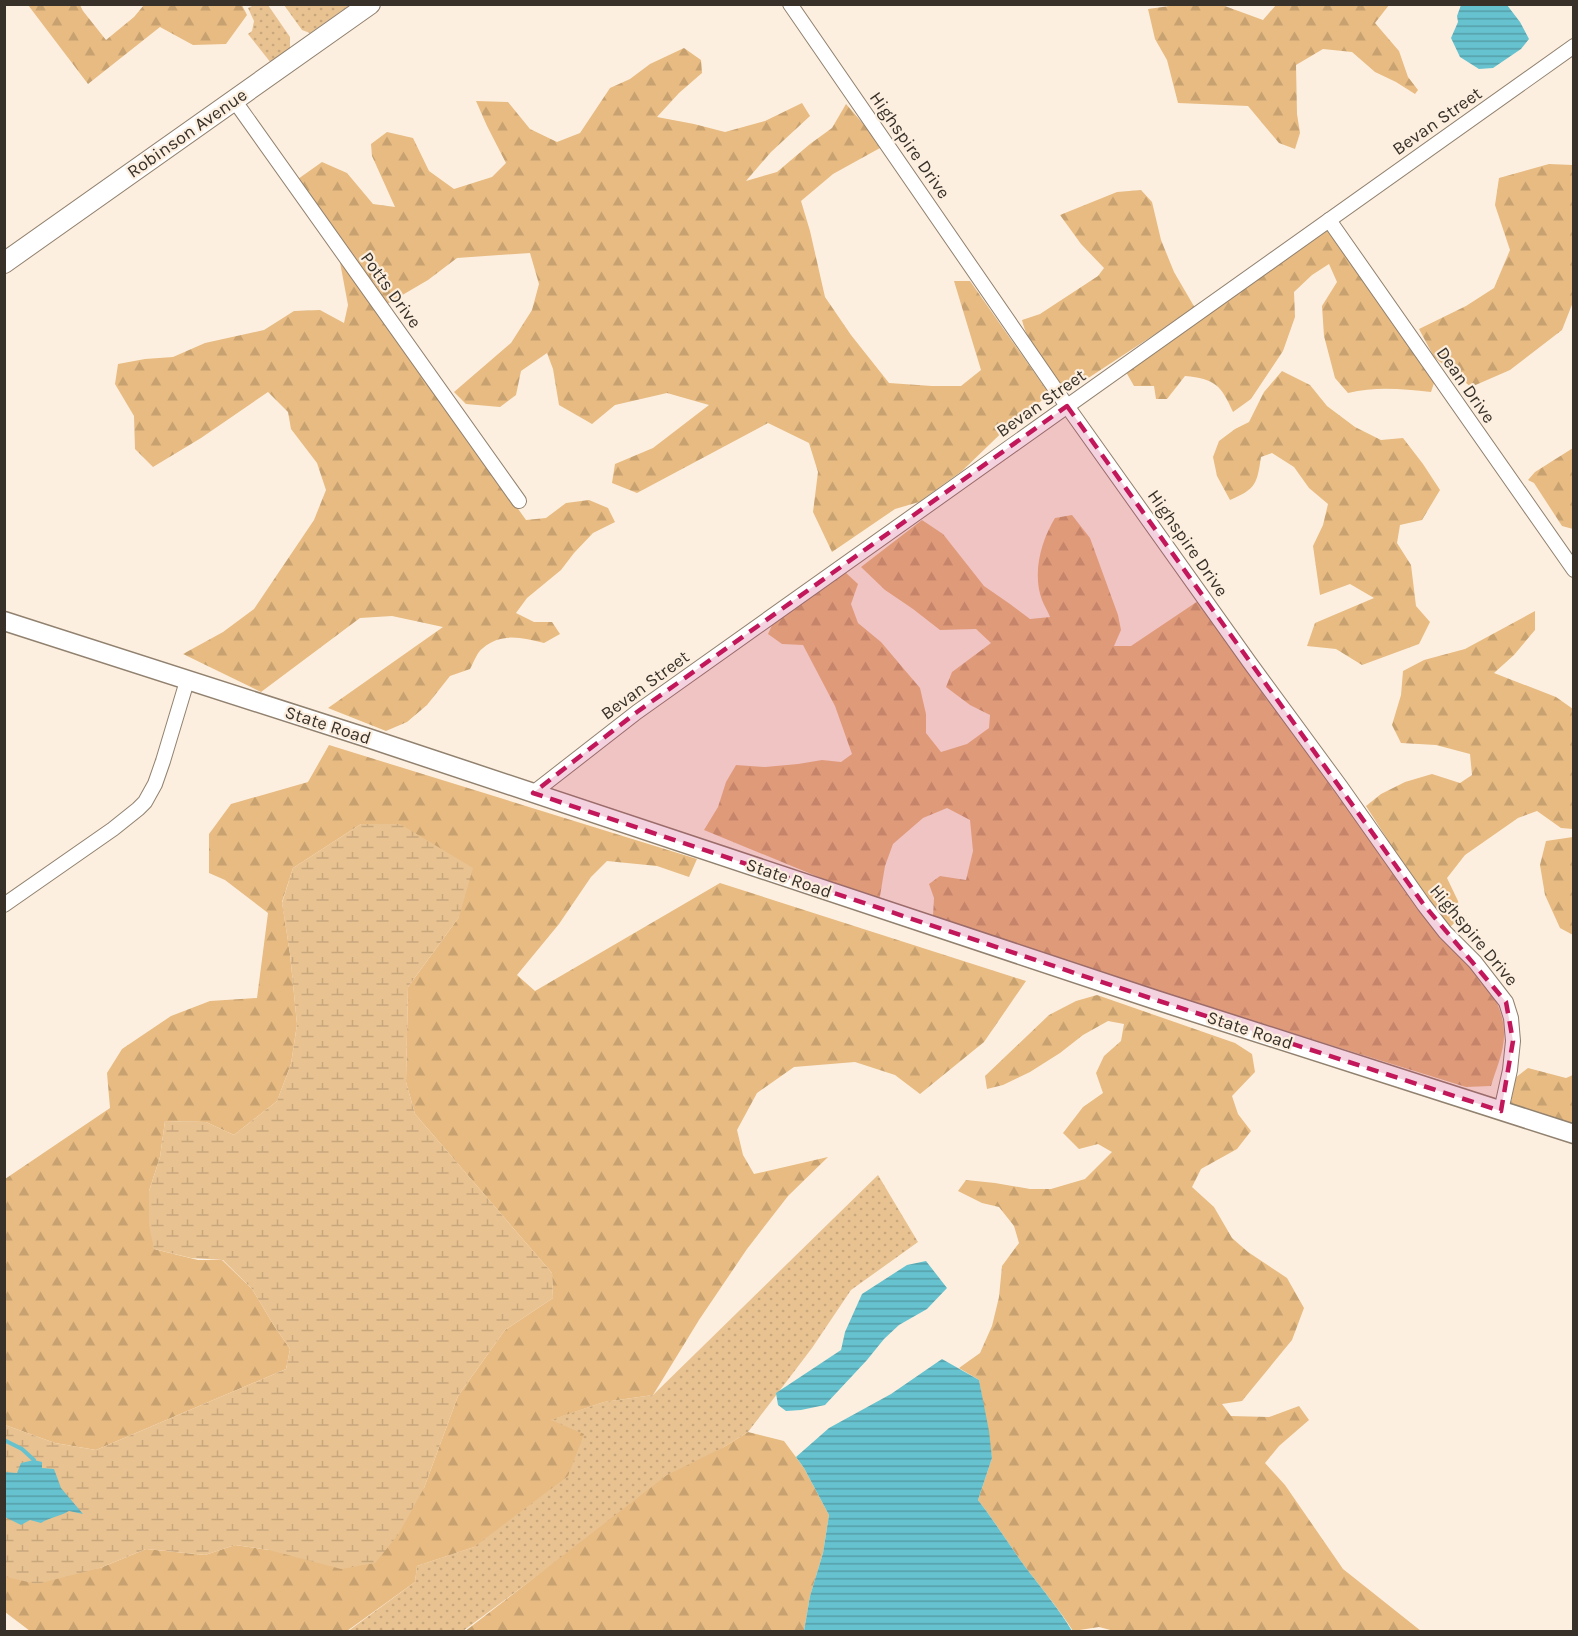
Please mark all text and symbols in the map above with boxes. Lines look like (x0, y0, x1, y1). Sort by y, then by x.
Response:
street label: Bevan Street (1388, 82, 1486, 160)
street label: Robinson Avenue (123, 83, 251, 183)
street label: Highspire Drive (865, 87, 955, 203)
street label: Potts Drive (356, 247, 426, 333)
street label: Dean Drive (1432, 343, 1500, 427)
street label: Bevan Street (992, 364, 1090, 442)
street label: Highspire Drive (1143, 485, 1233, 601)
street label: Bevan Street (596, 645, 694, 724)
street label: State Road (282, 701, 374, 749)
street label: State Road (743, 853, 835, 903)
street label: Highspire Drive (1425, 880, 1523, 990)
street label: State Road (1204, 1006, 1296, 1054)

